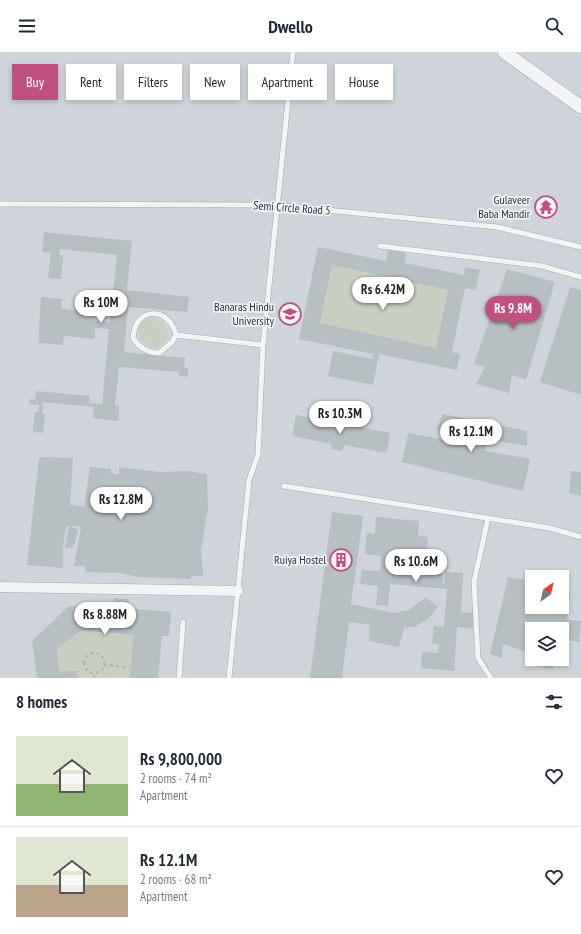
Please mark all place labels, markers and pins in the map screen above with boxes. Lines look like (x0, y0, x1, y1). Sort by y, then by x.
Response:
place label: Gulaveer Baba Mandir (478, 192, 531, 221)
temple icon: Gulaveer Baba Mandir (533, 194, 559, 220)
pin: Rs 6.42M (342, 277, 424, 311)
pin: Rs 10M (68, 290, 134, 324)
pin: Rs 9.8M (476, 296, 550, 330)
place label: Banaras Hindu University (214, 299, 274, 328)
school or university icon: Banaras Hindu University (277, 301, 303, 327)
pin: Rs 10.3M (299, 401, 381, 435)
pin: Rs 12.1M (430, 419, 512, 453)
pin: Rs 12.8M (80, 487, 162, 521)
building icon: Ruiya Hostel (328, 547, 354, 573)
pin: Rs 10.6M (375, 549, 457, 583)
place label: Ruiya Hostel (274, 552, 326, 567)
pin: Rs 8.88M (64, 602, 146, 636)

